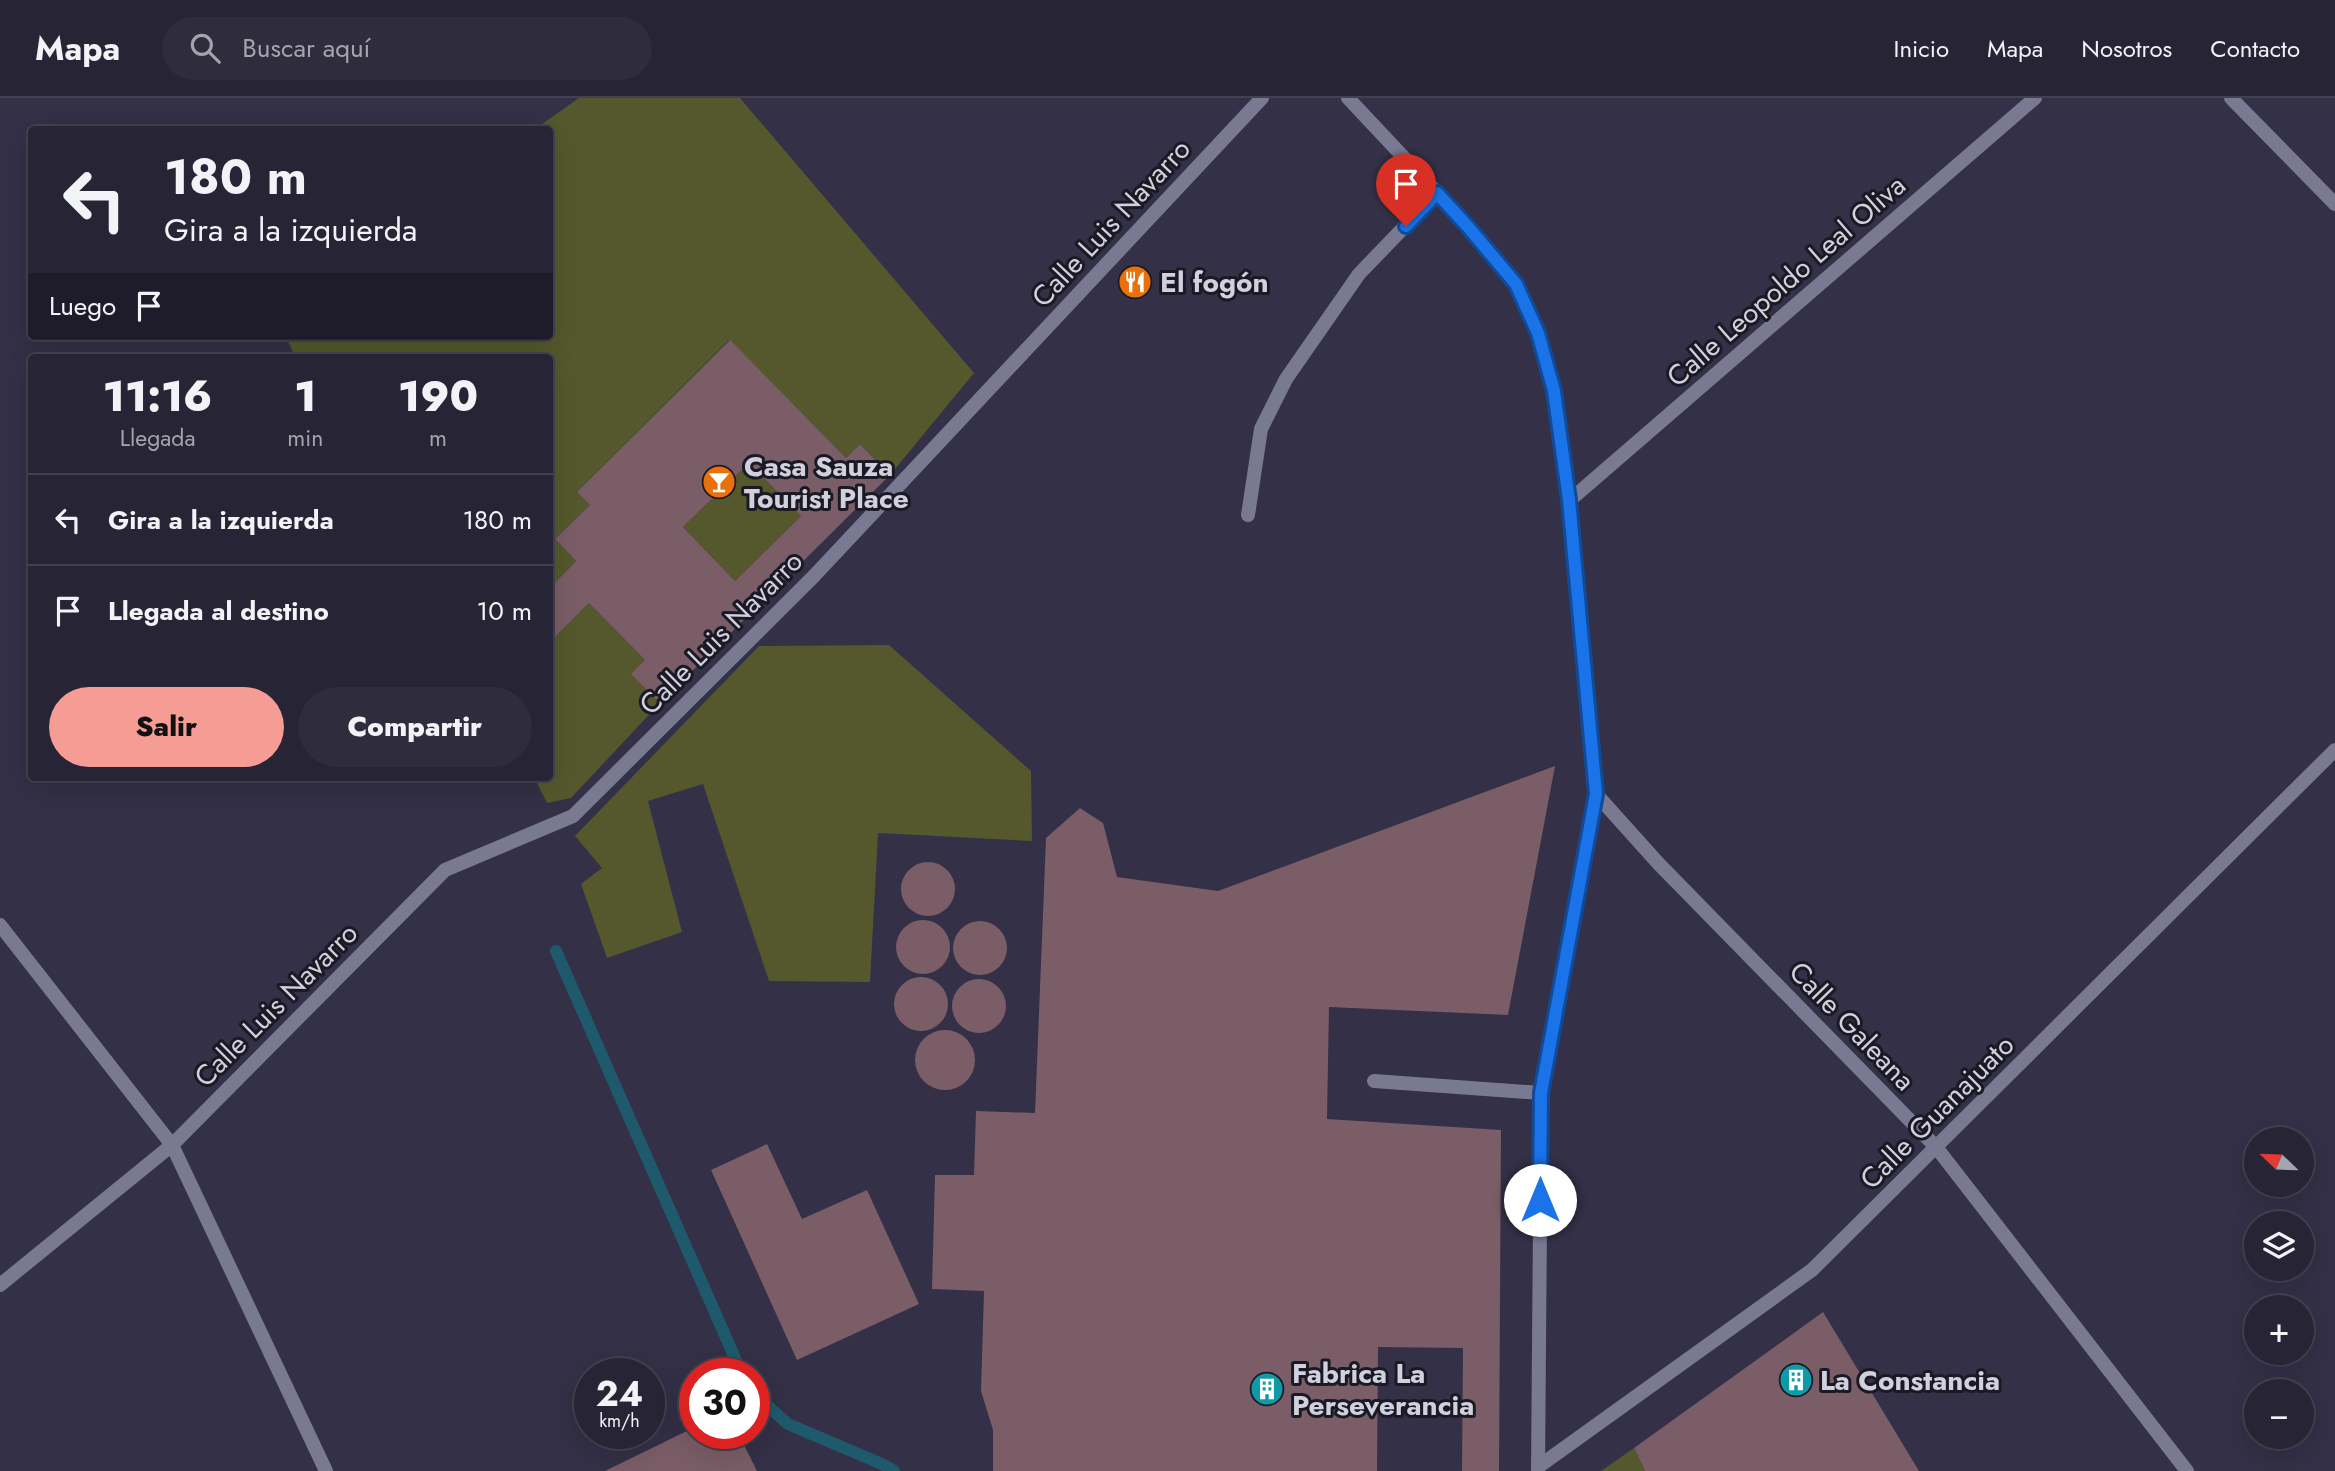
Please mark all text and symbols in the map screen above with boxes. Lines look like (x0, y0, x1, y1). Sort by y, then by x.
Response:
search box (162, 17, 652, 80)
text: Mapa (35, 25, 120, 72)
icon: search (186, 29, 224, 67)
text: Buscar aquí (242, 29, 370, 67)
text: Inicio (1894, 31, 1949, 66)
text: Mapa (1987, 31, 2043, 66)
text: Nosotros (2081, 31, 2172, 66)
text: Contacto (2210, 31, 2300, 66)
street label: Calle Luis Navarro (1022, 130, 1200, 316)
text: 180 m (164, 142, 307, 212)
icon: left (49, 154, 140, 245)
pin (1376, 154, 1436, 226)
icon: arrive (1387, 165, 1425, 203)
street label: Calle Leopoldo Leal Oliva (1657, 165, 1915, 397)
text: Gira a la izquierda (164, 207, 417, 253)
place label: El fogón (1160, 262, 1269, 303)
restaurant icon: El fogón (1116, 263, 1154, 301)
text: Luego (49, 287, 116, 325)
icon: arrive (130, 287, 168, 325)
text: 11:16 (103, 366, 212, 427)
text: 1 (294, 366, 316, 427)
text: 190 (398, 366, 478, 427)
text: Llegada (120, 421, 196, 455)
text: min (287, 421, 323, 455)
text: m (429, 421, 447, 455)
place label: Casa Sauza Tourist Place (744, 446, 909, 519)
bar icon: Casa Sauza Tourist Place (700, 463, 738, 501)
icon: left (49, 501, 87, 539)
text: Gira a la izquierda (108, 501, 334, 539)
text: 180 m (462, 501, 532, 539)
street label: Calle Luis Navarro (630, 542, 812, 724)
icon: arrive (49, 592, 87, 630)
text: Llegada al destino (108, 592, 329, 630)
text: 10 m (477, 592, 532, 630)
button: Salir (49, 687, 284, 767)
button: Compartir (298, 687, 532, 767)
street label: Calle Luis Navarro (185, 914, 367, 1096)
street label: Calle Galeana (1780, 952, 1924, 1100)
street label: Calle Guanajuato (1851, 1026, 2023, 1198)
north arrow (2244, 1127, 2314, 1197)
map controls (2244, 1127, 2314, 1449)
position arrow (1503, 1163, 1577, 1237)
button: layers (2244, 1211, 2314, 1281)
button: + (2244, 1295, 2314, 1365)
place label: Fabrica La Perseverancia (1292, 1353, 1474, 1426)
speed limit sign: 30 (679, 1358, 770, 1449)
place label: La Constancia (1820, 1360, 2000, 1401)
building icon: La Constancia (1777, 1361, 1815, 1399)
text: 24 (596, 1369, 643, 1419)
building icon: Fabrica La Perseverancia (1248, 1370, 1286, 1408)
button: − (2244, 1379, 2314, 1449)
text: km/h (599, 1408, 640, 1434)

